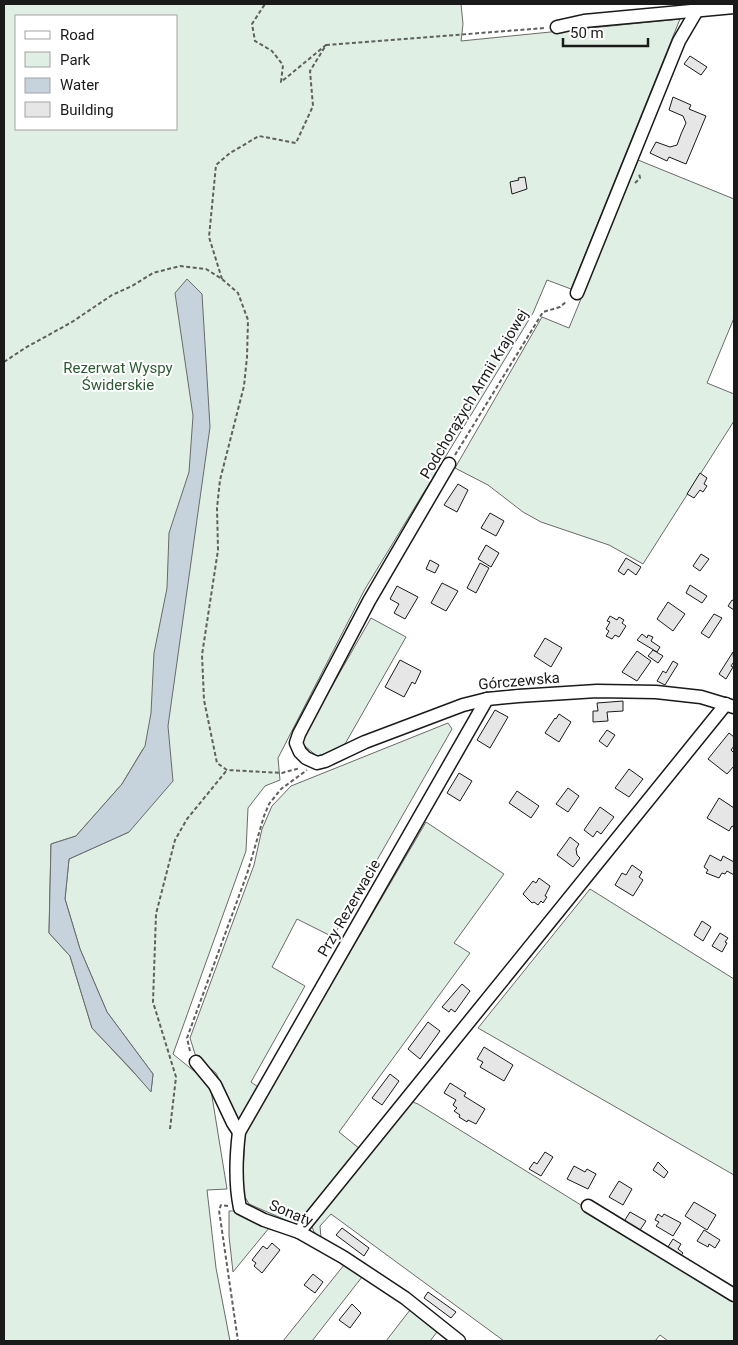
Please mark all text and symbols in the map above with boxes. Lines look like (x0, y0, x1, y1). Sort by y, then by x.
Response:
legend (15, 15, 178, 130)
scale bar (563, 15, 648, 47)
text: 50 m (570, 24, 604, 42)
text: Road (60, 26, 94, 44)
text: Park (60, 51, 91, 69)
text: Water (60, 76, 99, 94)
text: Building (60, 101, 114, 119)
street label: Podchorążych Armii Krajowej (416, 306, 532, 482)
park label: Rezerwat Wyspy Świderskie (63, 359, 173, 394)
street label: Górczewska (478, 668, 560, 694)
street label: Przy Rezerwacie (314, 856, 384, 960)
street label: Sonaty (266, 1196, 316, 1230)

